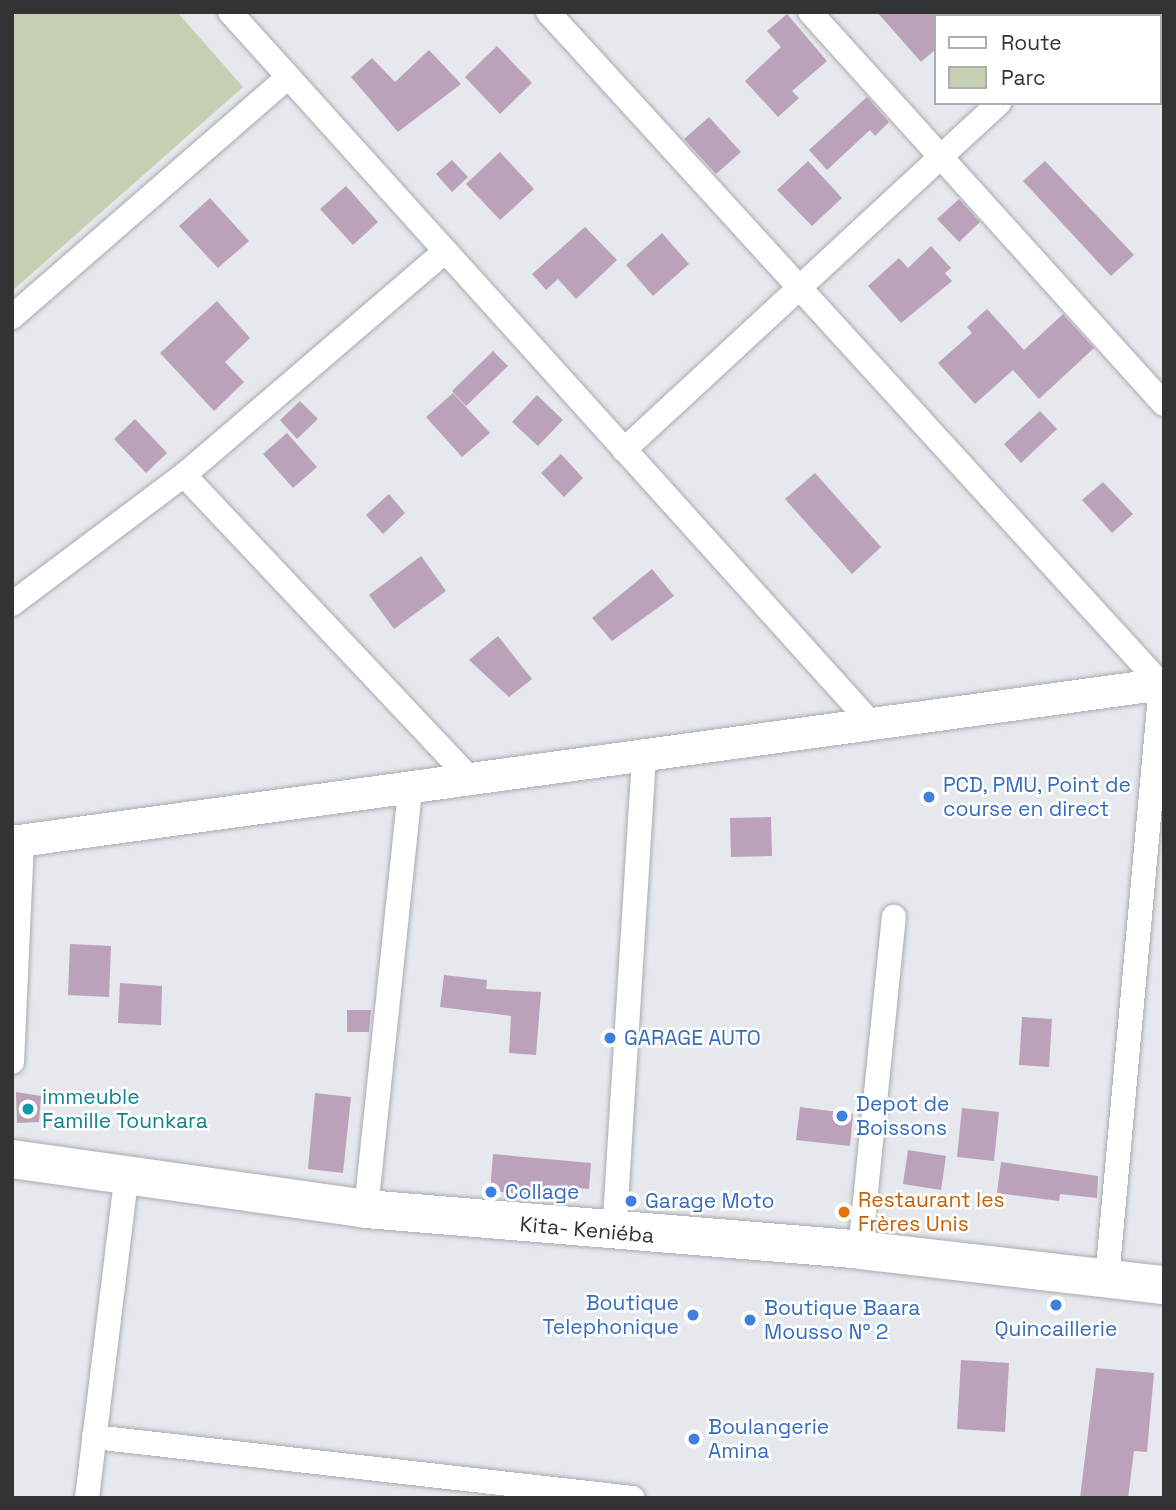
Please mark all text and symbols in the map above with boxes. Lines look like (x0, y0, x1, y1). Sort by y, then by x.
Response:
legend (934, 14, 1162, 105)
text: Route (1001, 29, 1062, 56)
text: Parc (1001, 64, 1046, 91)
place label: PCD, PMU, Point de course en direct (943, 772, 1132, 822)
marker: PCD, PMU, Point de course en direct (921, 789, 937, 805)
place label: GARAGE AUTO (624, 1025, 761, 1051)
marker: GARAGE AUTO (602, 1030, 618, 1046)
place label: immeuble Famille Tounkara (42, 1084, 208, 1134)
place label: Depot de Boissons (856, 1091, 949, 1141)
marker: immeuble Famille Tounkara (20, 1101, 36, 1117)
marker: Depot de Boissons (834, 1108, 850, 1124)
place label: Collage (505, 1179, 579, 1205)
marker: Collage (483, 1184, 499, 1200)
place label: Restaurant les Frères Unis (858, 1187, 1005, 1237)
place label: Garage Moto (645, 1188, 775, 1214)
marker: Garage Moto (623, 1193, 639, 1209)
marker: Restaurant les Frères Unis (836, 1204, 852, 1220)
street label: Kita- Keniéba (519, 1212, 655, 1248)
place label: Boutique Telephonique (543, 1290, 679, 1340)
place label: Boutique Baara Mousso N° 2 (764, 1295, 920, 1345)
marker: Quincaillerie (1048, 1297, 1064, 1313)
marker: Boutique Telephonique (685, 1307, 701, 1323)
marker: Boutique Baara Mousso N° 2 (742, 1312, 758, 1328)
place label: Quincaillerie (995, 1316, 1117, 1342)
place label: Boulangerie Amina (708, 1414, 829, 1464)
marker: Boulangerie Amina (686, 1431, 702, 1447)

